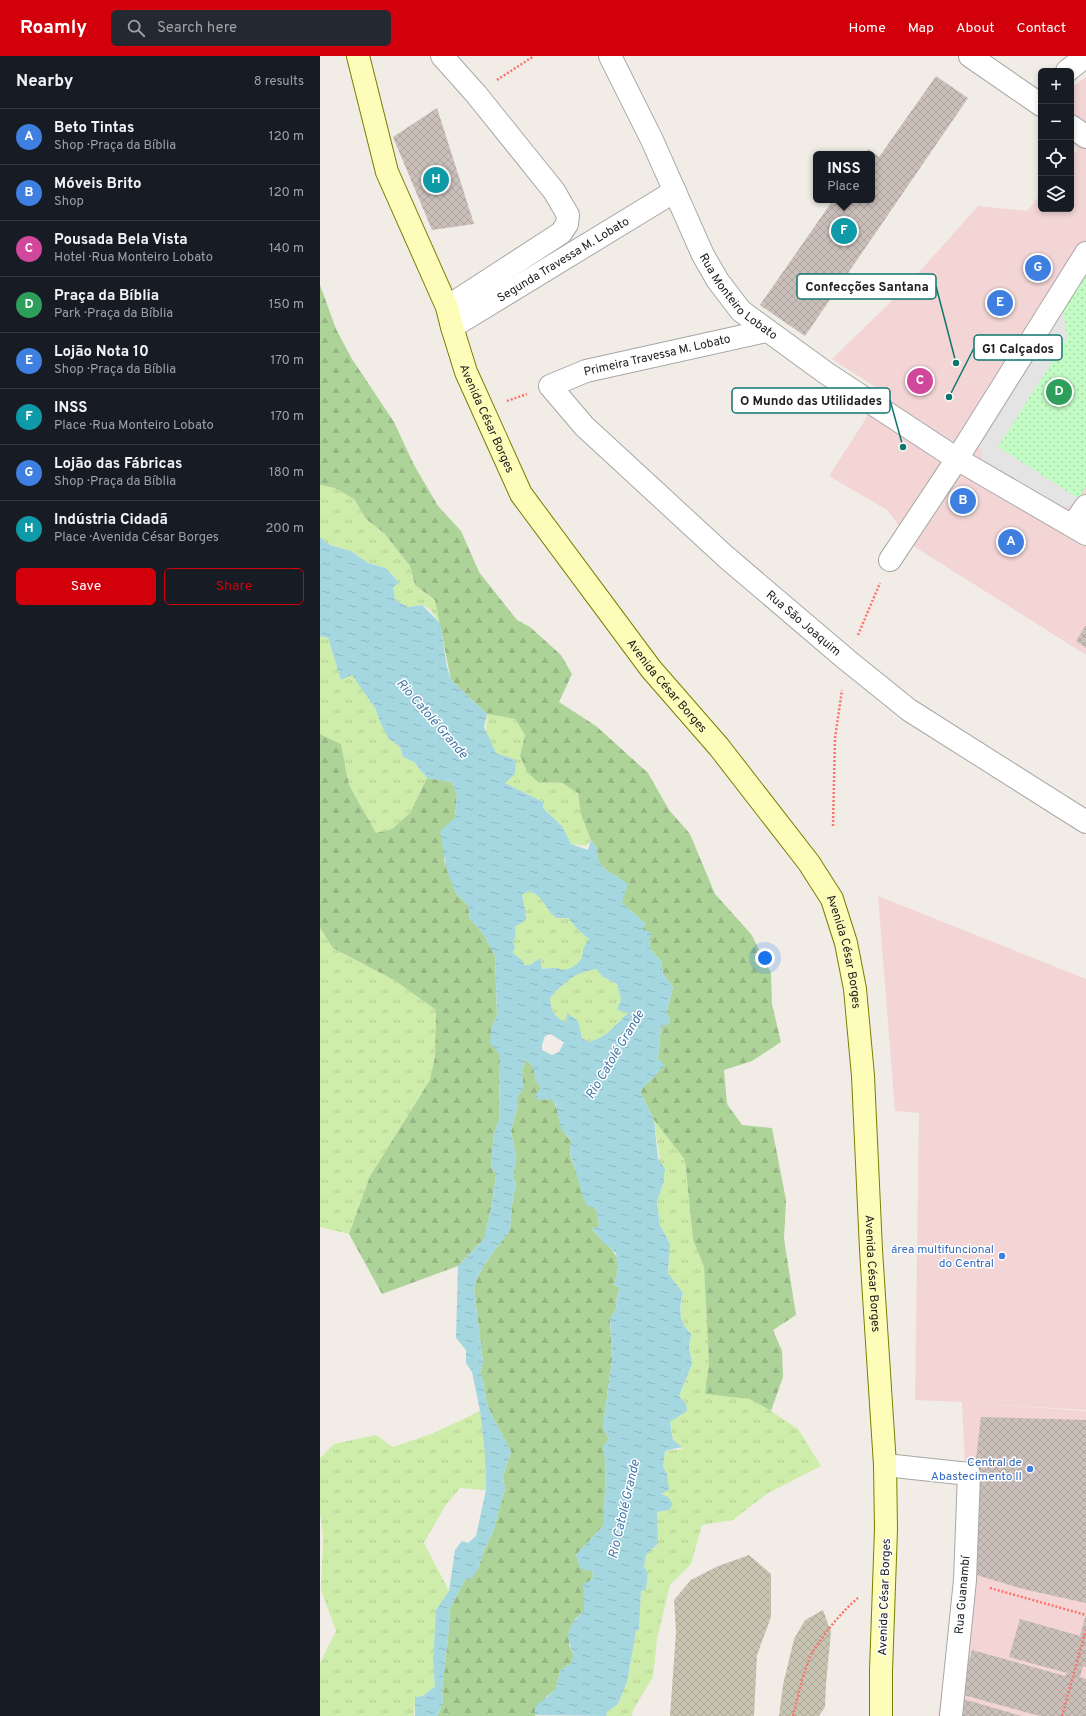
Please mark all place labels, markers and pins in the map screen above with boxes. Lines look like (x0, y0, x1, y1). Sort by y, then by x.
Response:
pin: H (423, 165, 449, 195)
pin: F (831, 216, 857, 246)
pin: G (1025, 253, 1051, 283)
callout: Confecções Santana (797, 274, 936, 299)
pin: E (987, 288, 1013, 318)
callout: G1 Calçados (974, 335, 1062, 360)
pin: C (907, 366, 933, 396)
pin: D (1046, 377, 1072, 407)
callout: O Mundo das Utilidades (732, 388, 890, 413)
pin: B (950, 486, 976, 516)
pin: A (998, 527, 1024, 557)
place label: área multifuncional do Central (891, 1242, 994, 1272)
marker: área multifuncional do Central (997, 1251, 1007, 1261)
place label: Central de Abastecimento II (931, 1455, 1022, 1485)
marker: Central de Abastecimento II (1025, 1464, 1035, 1474)

